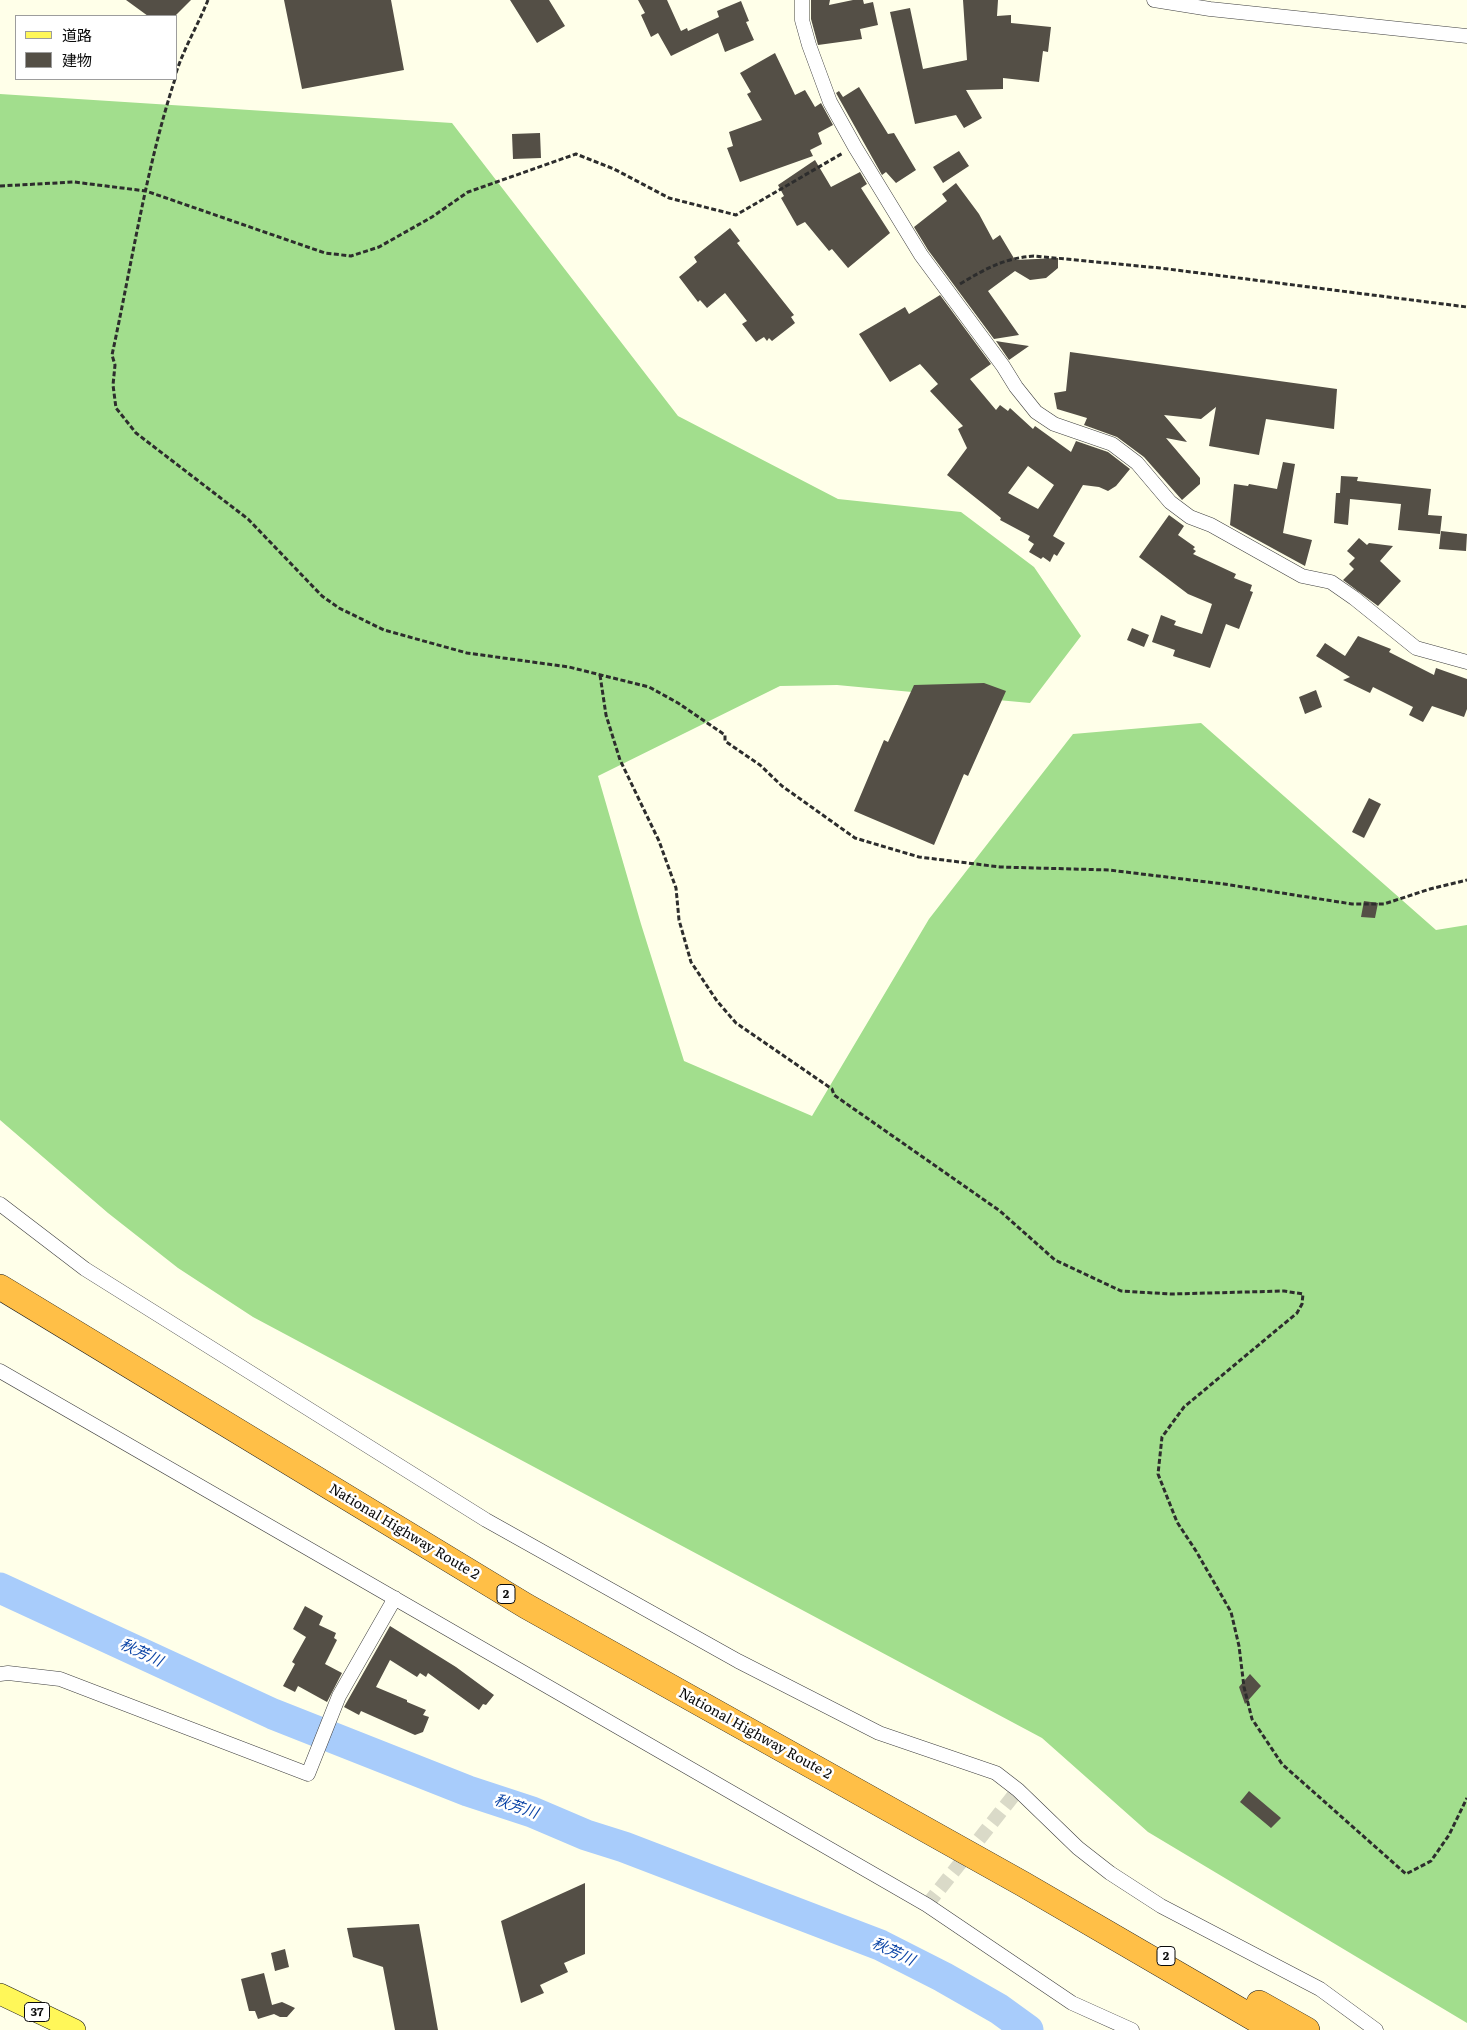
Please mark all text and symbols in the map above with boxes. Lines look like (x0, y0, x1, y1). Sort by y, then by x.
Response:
legend (15, 15, 178, 80)
text: 道路 (62, 23, 92, 46)
text: 建物 (62, 48, 92, 71)
street label: National Highway Route 2 (326, 1480, 482, 1584)
road number: 2 (497, 1585, 515, 1604)
water label: 秋芳川 (117, 1635, 165, 1671)
street label: National Highway Route 2 (676, 1685, 834, 1783)
water label: 秋芳川 (492, 1791, 540, 1823)
water label: 秋芳川 (869, 1934, 917, 1970)
road number: 2 (1157, 1946, 1175, 1965)
road number: 37 (24, 2002, 50, 2021)

